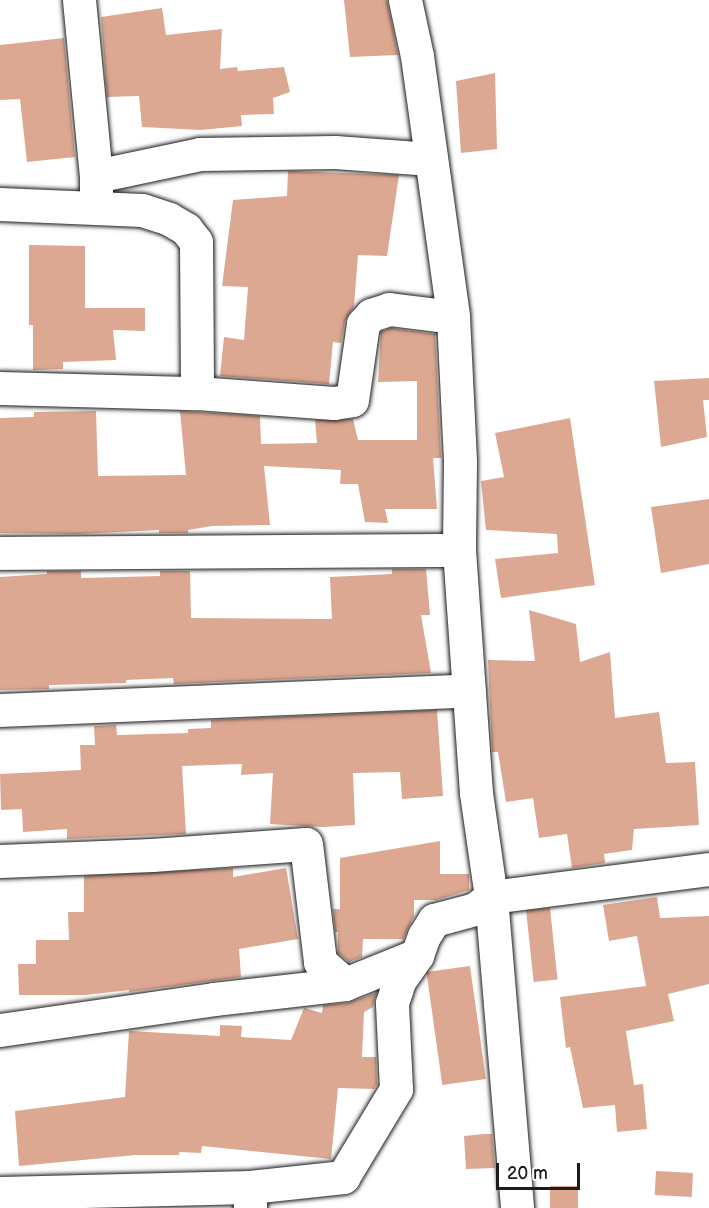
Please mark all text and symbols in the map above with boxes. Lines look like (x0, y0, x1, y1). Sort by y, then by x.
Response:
scale bar (499, 1151, 583, 1189)
text: 20 m (507, 1163, 548, 1184)

